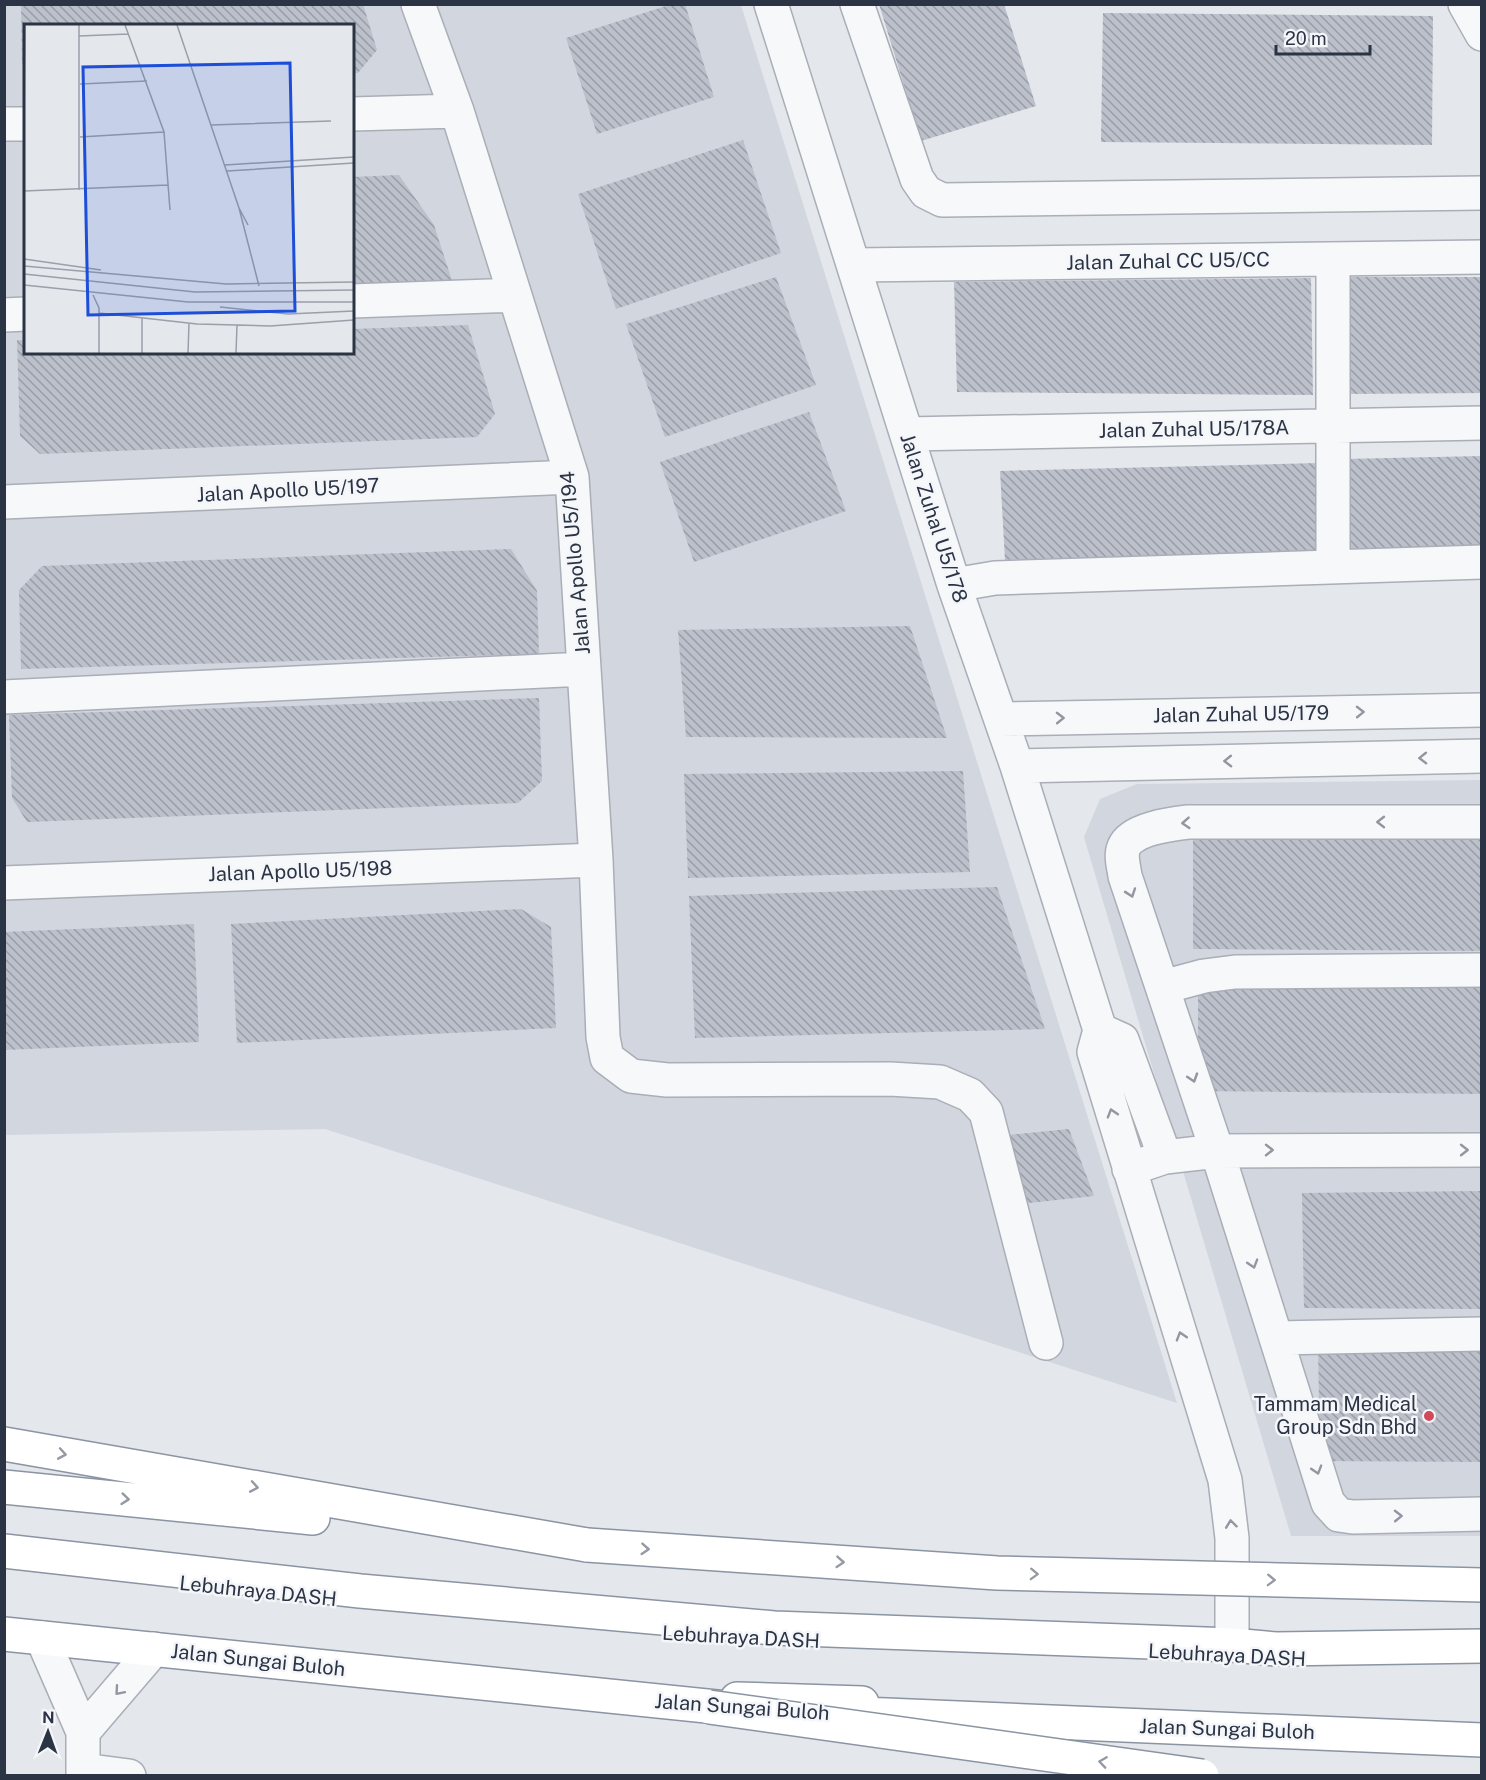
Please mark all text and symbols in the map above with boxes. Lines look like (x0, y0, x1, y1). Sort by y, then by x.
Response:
scale bar (1276, 18, 1370, 56)
inset map (24, 24, 354, 354)
text: 20 m (1285, 28, 1327, 49)
street label: Jalan Zuhal CC U5/CC (1066, 247, 1270, 275)
street label: Jalan Zuhal U5/178A (1098, 415, 1290, 443)
street label: Jalan Zuhal U5/178 (895, 430, 973, 606)
street label: Jalan Apollo U5/194 (555, 470, 595, 656)
street label: Jalan Apollo U5/197 (196, 473, 380, 507)
street label: Jalan Zuhal U5/179 (1153, 700, 1329, 728)
one-way arrow (1355, 706, 1364, 718)
one-way arrow (1055, 712, 1064, 724)
one-way arrow (1419, 751, 1428, 764)
one-way arrow (1224, 755, 1233, 768)
one-way arrow (1182, 816, 1191, 829)
one-way arrow (1377, 816, 1386, 828)
street label: Jalan Apollo U5/198 (207, 856, 393, 886)
one-way arrow (1124, 887, 1137, 898)
one-way arrow (1186, 1072, 1199, 1083)
one-way arrow (1107, 1108, 1119, 1119)
one-way arrow (1265, 1144, 1274, 1156)
one-way arrow (1460, 1144, 1469, 1156)
one-way arrow (1246, 1258, 1258, 1269)
one-way arrow (1176, 1331, 1188, 1342)
place label: Tammam Medical Group Sdn Bhd (1254, 1392, 1417, 1439)
marker: Tammam Medical Group Sdn Bhd (1422, 1409, 1436, 1423)
one-way arrow (57, 1447, 67, 1460)
one-way arrow (1310, 1464, 1322, 1475)
one-way arrow (249, 1480, 259, 1493)
one-way arrow (121, 1492, 130, 1505)
one-way arrow (1393, 1510, 1402, 1522)
one-way arrow (1225, 1519, 1237, 1529)
one-way arrow (641, 1542, 650, 1555)
one-way arrow (835, 1556, 844, 1569)
one-way arrow (1030, 1568, 1039, 1580)
street label: Lebuhraya DASH (178, 1571, 338, 1611)
one-way arrow (1267, 1574, 1276, 1587)
street label: Lebuhraya DASH (661, 1621, 821, 1653)
street label: Jalan Sungai Buloh (169, 1639, 347, 1681)
street label: Lebuhraya DASH (1147, 1639, 1307, 1671)
one-way arrow (115, 1684, 126, 1695)
street label: Jalan Sungai Buloh (654, 1689, 830, 1725)
north arrow (18, 1702, 78, 1762)
text: N (42, 1708, 55, 1727)
street label: Jalan Sungai Buloh (1139, 1714, 1315, 1744)
one-way arrow (1098, 1756, 1107, 1768)

